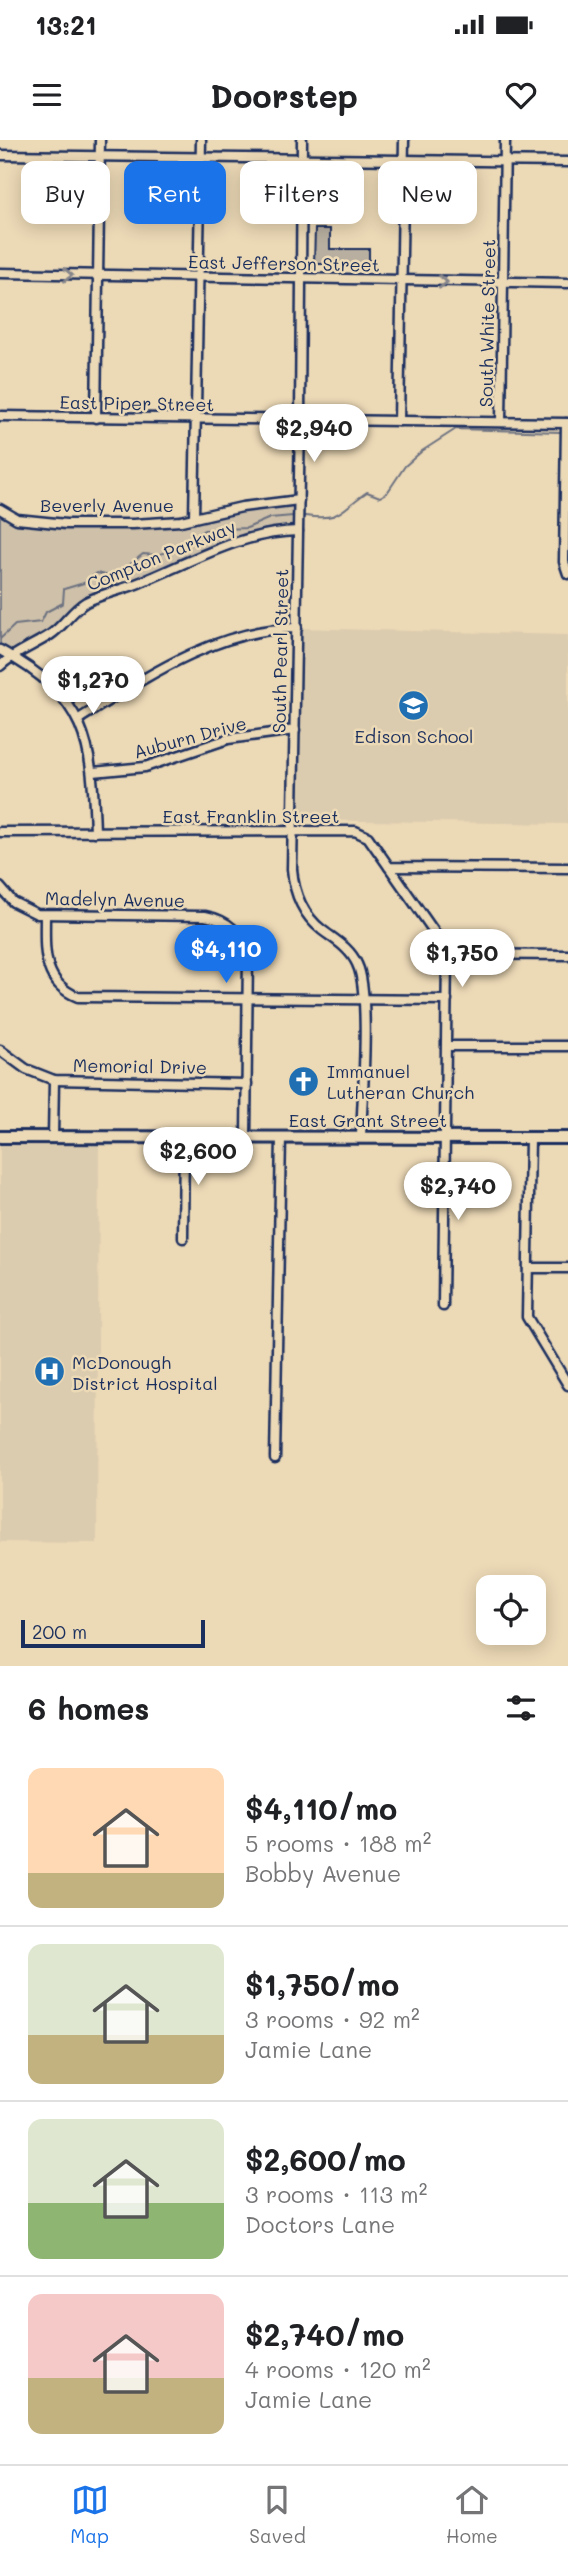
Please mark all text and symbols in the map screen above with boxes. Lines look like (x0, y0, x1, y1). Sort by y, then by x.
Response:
text: 13:21 (35, 8, 96, 42)
text: Doorstep (210, 74, 358, 116)
icon: menu (28, 76, 66, 114)
icon: heart (502, 76, 540, 114)
chip: Buy (21, 161, 110, 224)
chip: Rent (124, 161, 226, 224)
chip: Filters (240, 161, 364, 224)
chip: New (378, 161, 477, 224)
street label: South White Street (474, 239, 500, 407)
street label: East Jefferson Street (188, 249, 380, 277)
one-way arrow (63, 267, 74, 282)
one-way arrow (437, 274, 448, 289)
street label: East Piper Street (59, 390, 215, 416)
pin: $2,940 (257, 404, 371, 464)
text: $2,940 (275, 412, 353, 442)
street label: Beverly Avenue (40, 493, 174, 517)
street label: Compton Parkway (83, 514, 239, 596)
street label: South Pearl Street (267, 569, 293, 733)
pin: $1,270 (36, 656, 150, 716)
text: $1,270 (57, 664, 129, 694)
school or university icon: Edison School (397, 689, 431, 723)
street label: Auburn Drive (131, 710, 249, 764)
place label: Edison School (354, 724, 474, 748)
street label: East Franklin Street (163, 804, 339, 828)
street label: Madelyn Avenue (45, 886, 185, 912)
pin: $4,110 (169, 926, 283, 985)
pin: $1,750 (405, 930, 519, 989)
text: $4,110 (190, 933, 262, 963)
text: $1,750 (426, 937, 498, 967)
street label: Memorial Drive (73, 1053, 207, 1079)
place label: Immanuel Lutheran Church (327, 1059, 474, 1104)
church icon: Immanuel Lutheran Church (287, 1064, 321, 1098)
street label: East Grant Street (289, 1108, 447, 1132)
pin: $2,600 (141, 1128, 255, 1187)
text: $2,600 (159, 1135, 237, 1165)
pin: $2,740 (401, 1163, 515, 1222)
text: $2,740 (420, 1170, 496, 1200)
place label: McDonough District Hospital (72, 1350, 218, 1395)
hospital icon: McDonough District Hospital (32, 1355, 66, 1389)
map controls (476, 1575, 546, 1645)
button: locate (476, 1575, 546, 1645)
scale bar (21, 1617, 205, 1649)
text: 200 m (32, 1619, 87, 1644)
text: 6 homes (28, 1688, 149, 1728)
icon: filters (502, 1689, 540, 1727)
text: $4,110/mo (245, 1788, 397, 1828)
icon: home (84, 1796, 168, 1880)
text: 5 rooms · 188 m² (245, 1828, 431, 1858)
text: Bobby Avenue (245, 1858, 401, 1888)
text: $1,750/mo (245, 1964, 399, 2004)
icon: home (84, 1972, 168, 2056)
text: 3 rooms · 92 m² (245, 2004, 420, 2034)
text: Jamie Lane (245, 2034, 372, 2064)
text: $2,600/mo (245, 2139, 406, 2179)
icon: home (84, 2147, 168, 2231)
text: 3 rooms · 113 m² (245, 2179, 427, 2209)
text: Doctors Lane (245, 2209, 395, 2239)
text: $2,740/mo (245, 2314, 404, 2354)
icon: home (84, 2322, 168, 2406)
text: 4 rooms · 120 m² (245, 2354, 431, 2384)
text: Jamie Lane (245, 2384, 372, 2414)
tab: Map (70, 2481, 109, 2548)
tab: Saved (249, 2481, 306, 2548)
tab: Home (446, 2481, 498, 2548)

